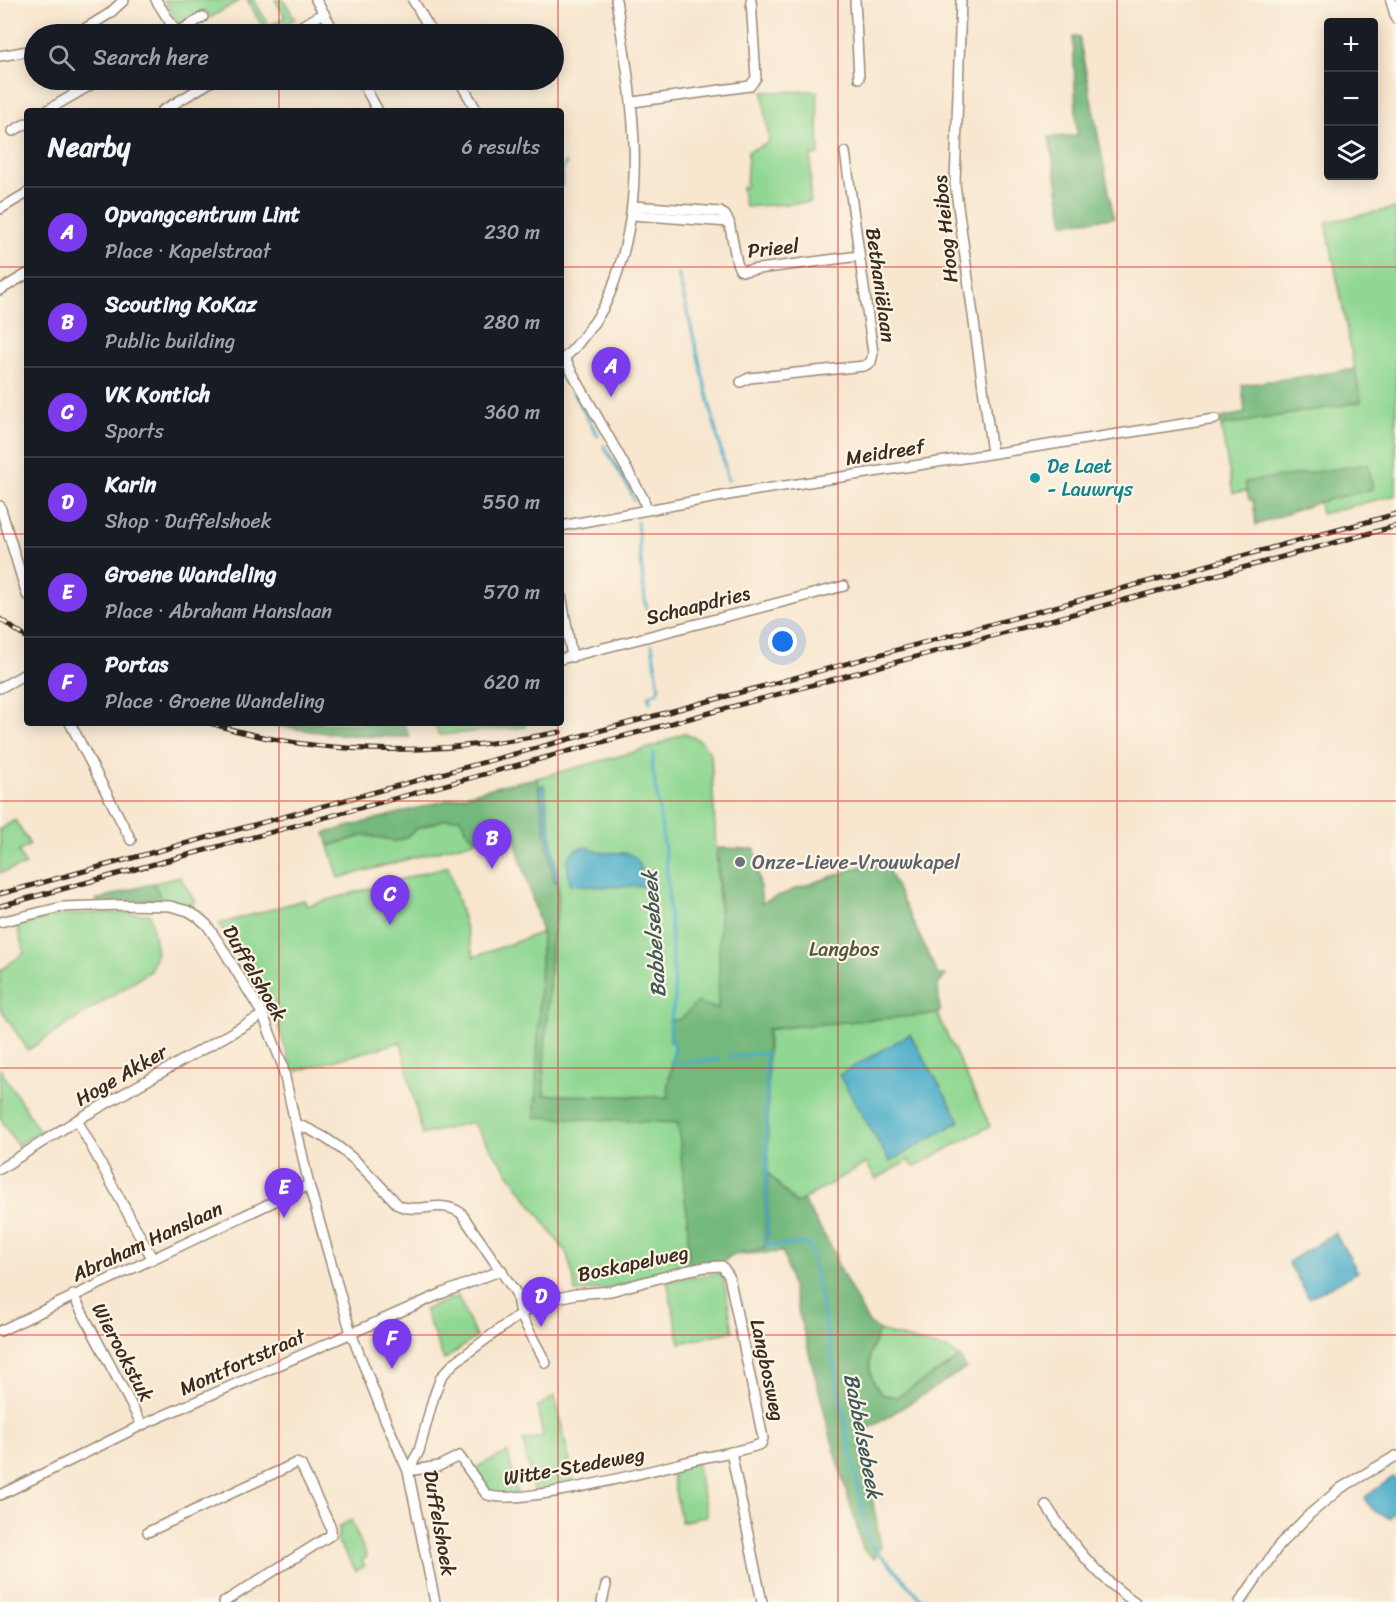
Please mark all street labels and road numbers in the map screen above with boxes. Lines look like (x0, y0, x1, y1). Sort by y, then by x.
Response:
street label: Hoog Heibos (922, 173, 969, 285)
street label: Bethaniëlaan (855, 226, 906, 345)
street label: Prieel (746, 228, 802, 269)
street label: Meidreef (843, 429, 929, 476)
street label: Schaapdries (642, 575, 755, 635)
street label: Duffelshoek (213, 918, 297, 1029)
street label: Hoge Akker (68, 1034, 176, 1116)
street label: Abraham Hanslaan (65, 1191, 229, 1292)
street label: Boskapelweg (574, 1235, 692, 1292)
street label: Wierookstuk (82, 1296, 164, 1409)
street label: Langbosweg (740, 1316, 795, 1424)
street label: Montfortstraat (173, 1319, 312, 1406)
street label: Witte-Stedeweg (501, 1437, 648, 1496)
street label: Duffelshoek (413, 1467, 466, 1579)

